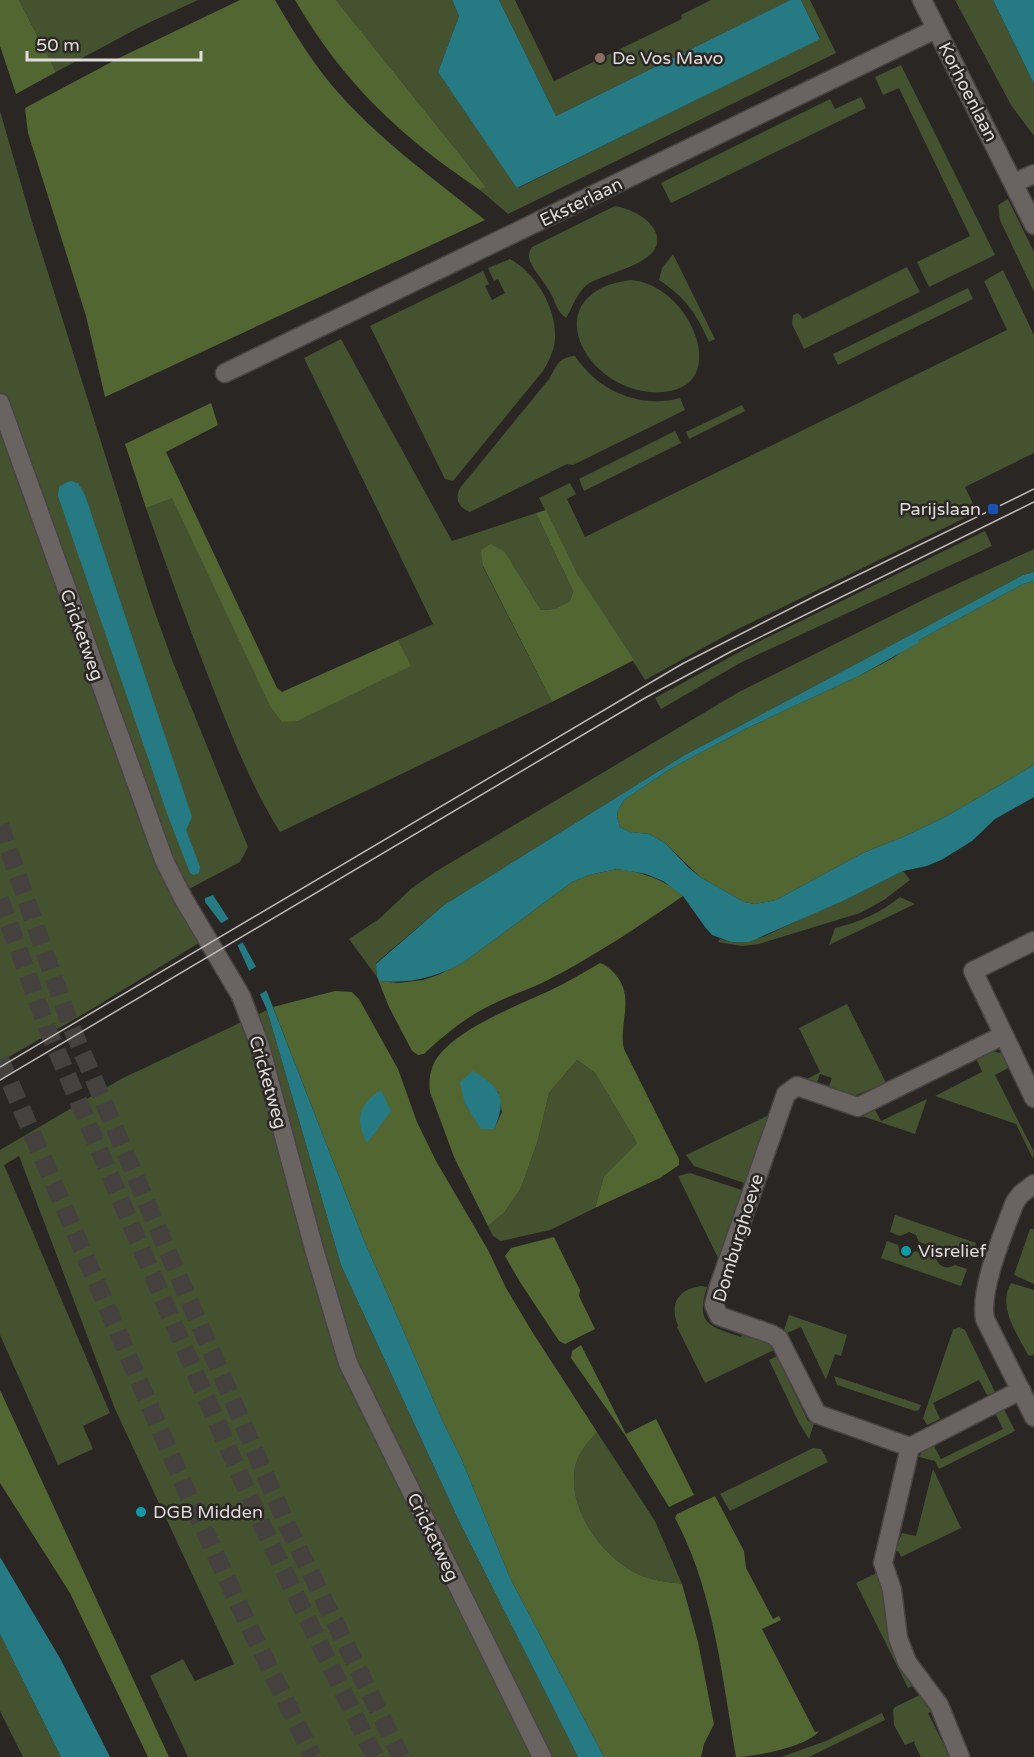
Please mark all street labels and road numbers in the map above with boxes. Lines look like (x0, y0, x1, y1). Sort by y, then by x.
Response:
street label: Korhoenlaan (934, 39, 1002, 145)
street label: Eksterlaan (536, 173, 626, 231)
street label: Cricketweg (55, 586, 109, 684)
street label: Cricketweg (244, 1033, 292, 1131)
street label: Domburghoeve (708, 1171, 768, 1305)
street label: Cricketweg (402, 1489, 464, 1585)

